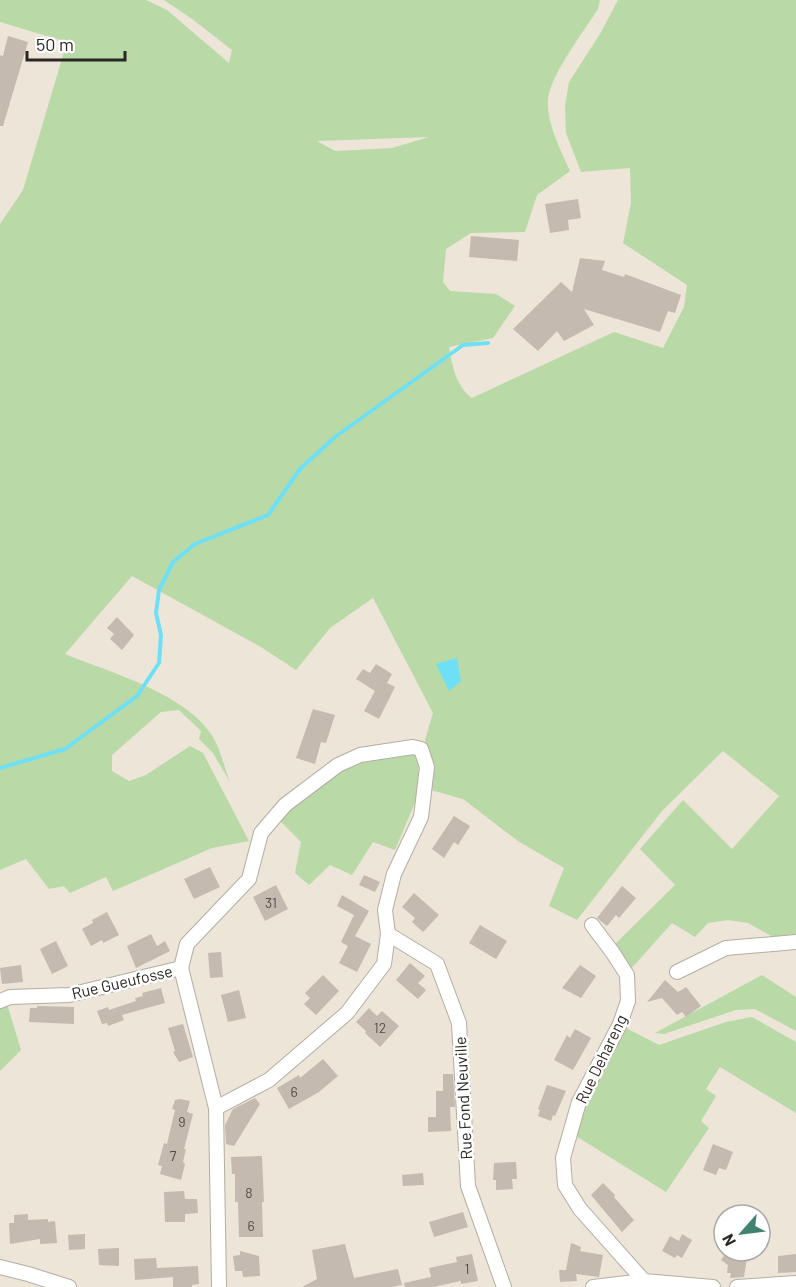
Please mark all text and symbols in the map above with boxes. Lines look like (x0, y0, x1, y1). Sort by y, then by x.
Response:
scale bar (27, 24, 124, 62)
text: 50 m (36, 33, 74, 55)
house number: 31 (265, 894, 277, 911)
street label: Rue Gueufosse (70, 961, 174, 1002)
street label: Rue Dehareng (571, 1011, 630, 1106)
house number: 12 (374, 1019, 386, 1036)
street label: Rue Fond Neuville (450, 1036, 475, 1160)
house number: 6 (290, 1083, 298, 1100)
house number: 9 (178, 1113, 186, 1130)
house number: 7 (170, 1147, 177, 1164)
house number: 8 (245, 1184, 253, 1201)
north arrow (712, 1203, 772, 1263)
house number: 6 (247, 1217, 255, 1234)
text: N (717, 1231, 739, 1249)
house number: 1 (465, 1260, 469, 1277)

